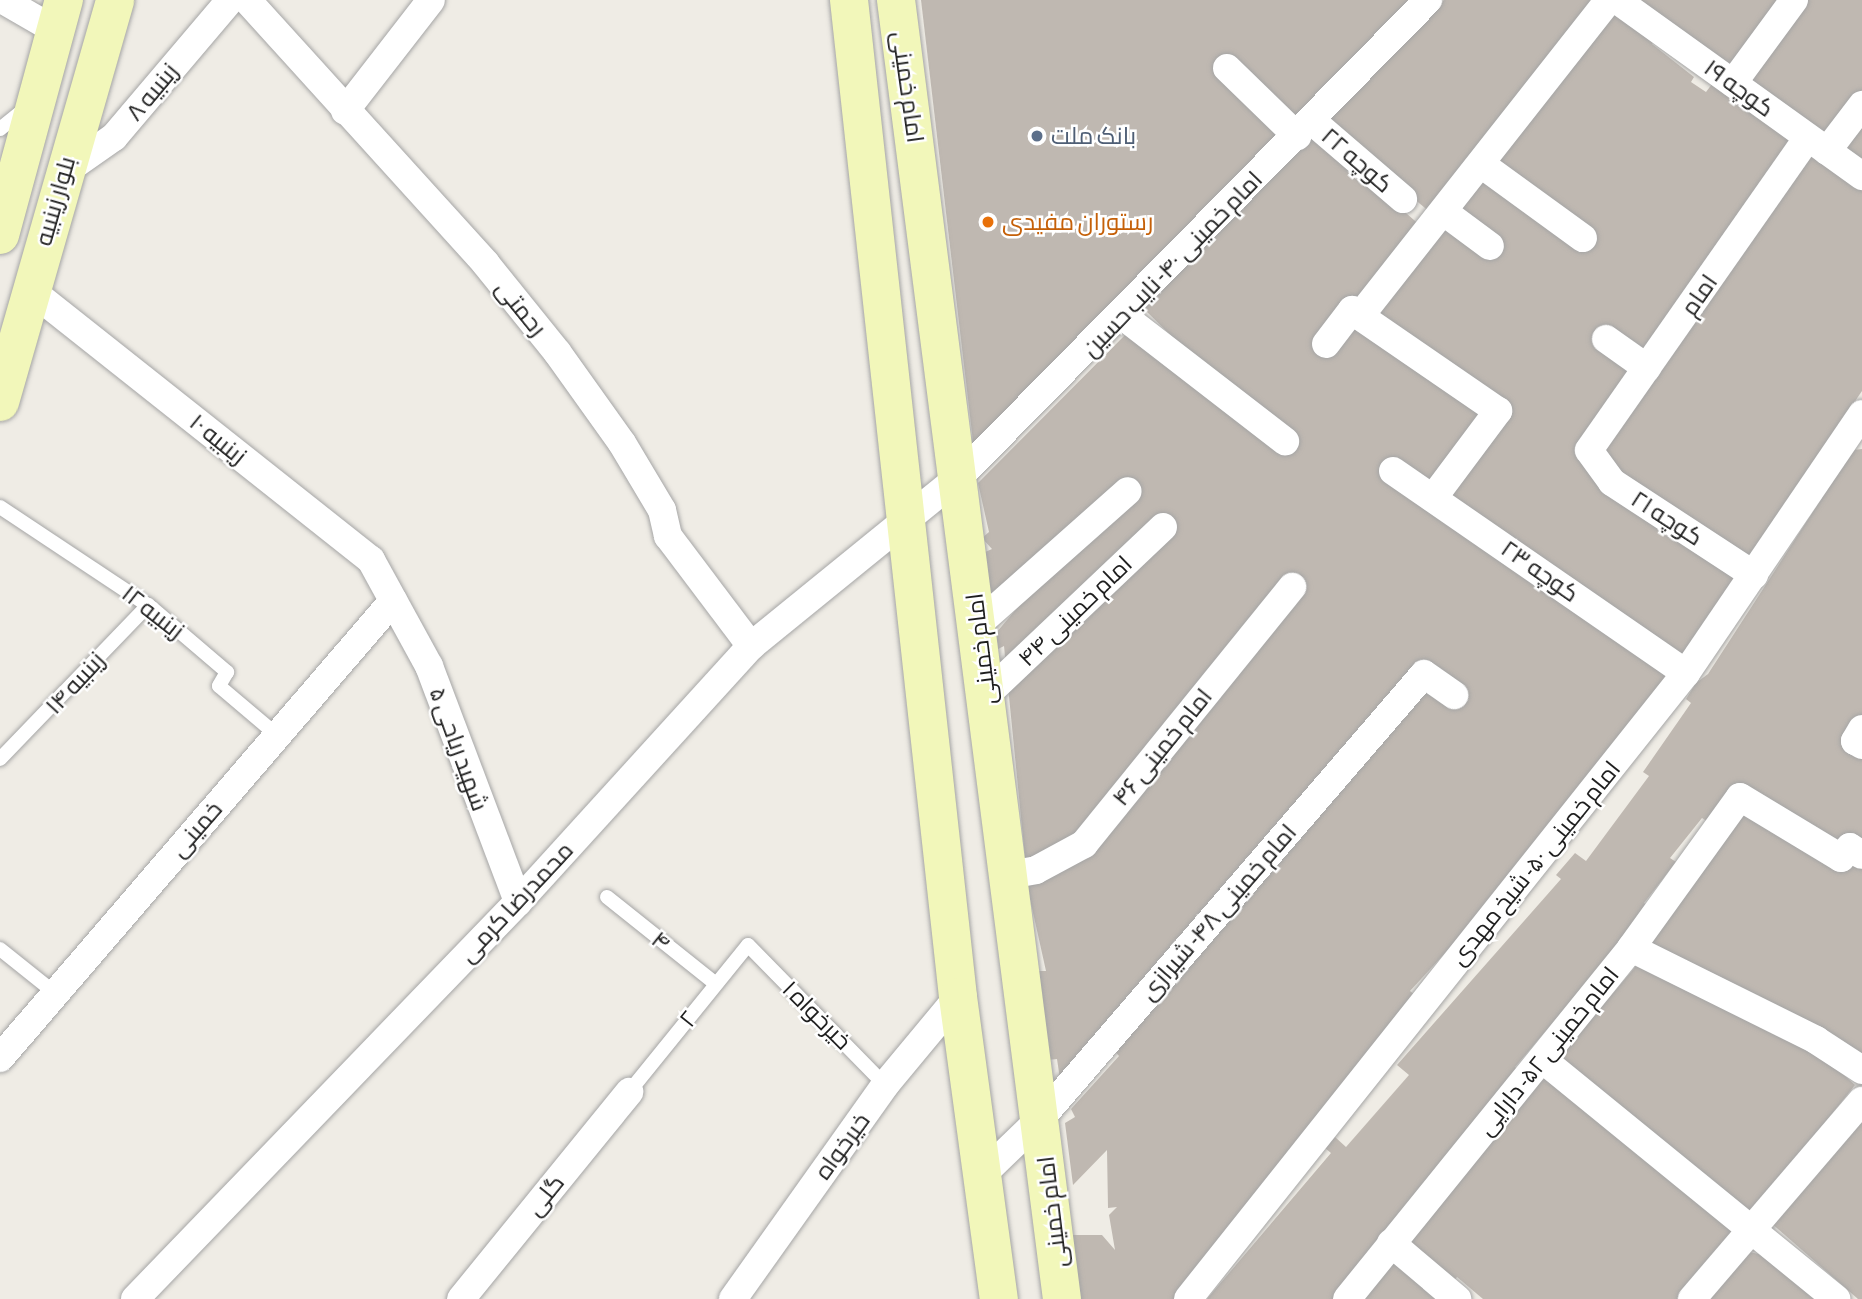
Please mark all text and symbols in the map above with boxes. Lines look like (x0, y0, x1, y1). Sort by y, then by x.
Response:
street label: امام خمینی (886, 29, 930, 145)
street label: کوچه ۱۹ (1698, 53, 1780, 123)
street label: زینبیه ۸ (120, 57, 184, 127)
street label: کوچه ۲۲ (1316, 121, 1398, 199)
place label: بانک ملت (1051, 122, 1136, 150)
marker: بانک ملت (1029, 128, 1045, 144)
street label: بلوار زینبیه (29, 153, 81, 249)
street label: امام خمینی ۴۰- نایب حسین (1076, 165, 1268, 363)
place label: رستوران مفیدی (1002, 208, 1153, 236)
marker: رستوران مفیدی (980, 214, 996, 230)
street label: امام (1675, 269, 1723, 321)
street label: رحمتی (490, 274, 552, 342)
street label: زینبیه ۱۰ (184, 408, 252, 470)
street label: کوچه ۲۱ (1626, 484, 1708, 552)
street label: کوچه ۲۳ (1496, 534, 1584, 608)
street label: امام خمینی ۴۴ (1012, 549, 1138, 673)
street label: زینبیه ۱۲ (116, 579, 190, 645)
street label: امام خمینی (960, 592, 1002, 706)
street label: زینبیه ۱۴ (39, 646, 111, 720)
street label: امام خمینی ۴۶ (1106, 682, 1218, 812)
street label: ۵ شهید ریاحی (423, 683, 495, 815)
street label: امام خمینی ۵۰- شیخ مهدی (1444, 755, 1626, 971)
street label: خمینی (164, 795, 228, 863)
street label: امام خمینی ۴۸- شیرازی (1134, 818, 1302, 1006)
street label: محمدرضا کرمی (453, 836, 579, 968)
street label: ۴ (646, 925, 676, 957)
street label: امام خمینی ۵۲- دارایی (1471, 961, 1625, 1141)
street label: خیرخواه ۱ (776, 974, 858, 1056)
street label: ۲ (673, 1005, 703, 1033)
street label: خیرخواه (808, 1107, 876, 1185)
street label: امام خمینی (1031, 1155, 1073, 1269)
street label: گلی (520, 1169, 570, 1221)

